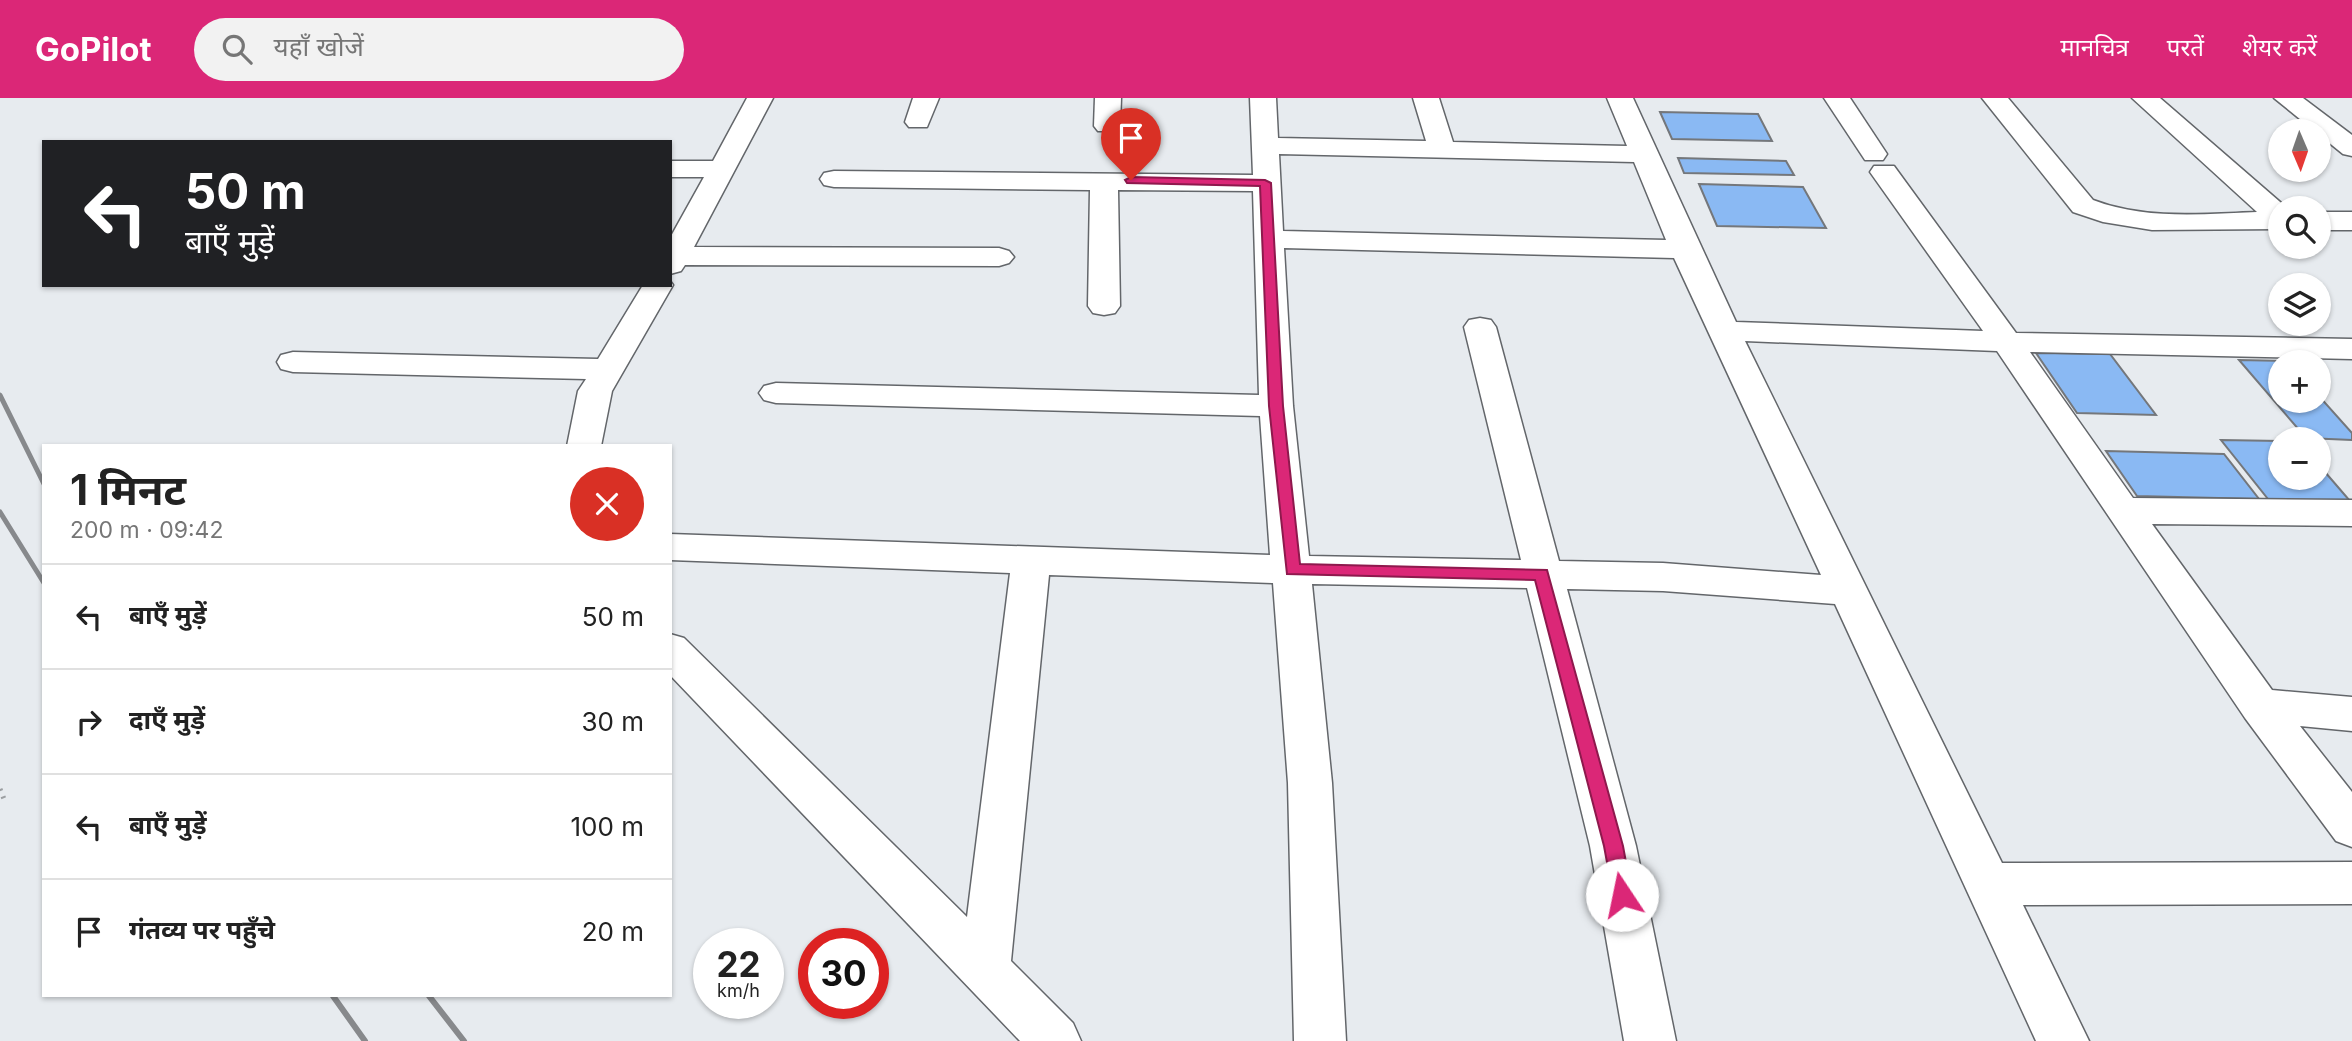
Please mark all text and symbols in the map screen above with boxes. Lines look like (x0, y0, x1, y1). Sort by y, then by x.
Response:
search box (194, 18, 684, 81)
text: GoPilot (35, 29, 152, 69)
icon: search (218, 30, 256, 68)
text: यहाँ खोजें (274, 31, 364, 62)
text: मानचित्र (2060, 33, 2129, 62)
text: परतें (2167, 33, 2204, 62)
text: शेयर करें (2242, 33, 2317, 62)
pin (1101, 108, 1161, 180)
icon: arrive (1112, 119, 1150, 157)
north arrow (2268, 119, 2331, 182)
map controls (2268, 119, 2331, 490)
text: 50 m (185, 162, 306, 221)
icon: left (70, 168, 161, 259)
button: search (2268, 196, 2331, 259)
text: बाएँ मुड़ें (185, 222, 275, 261)
button: layers (2268, 273, 2331, 336)
button: + (2268, 350, 2331, 413)
button: − (2268, 427, 2331, 490)
text: 1 मिनट (70, 464, 186, 515)
button: close (570, 467, 644, 541)
text: 200 m · 09:42 (70, 516, 224, 544)
icon: left (70, 598, 108, 636)
text: बाएँ मुड़ें (129, 599, 206, 630)
text: 50 m (582, 601, 644, 632)
icon: right (70, 703, 108, 741)
text: दाएँ मुड़ें (129, 704, 205, 735)
text: 30 m (581, 706, 644, 737)
icon: left (70, 808, 108, 846)
text: बाएँ मुड़ें (129, 809, 206, 840)
text: 100 m (571, 811, 644, 842)
position arrow (1585, 858, 1659, 932)
icon: arrive (70, 913, 108, 951)
text: गंतव्य पर पहुँचे (129, 914, 275, 945)
text: 20 m (582, 916, 644, 947)
speed limit sign: 30 (798, 928, 889, 1019)
text: 22 (716, 943, 761, 985)
text: km/h (717, 980, 760, 1001)

